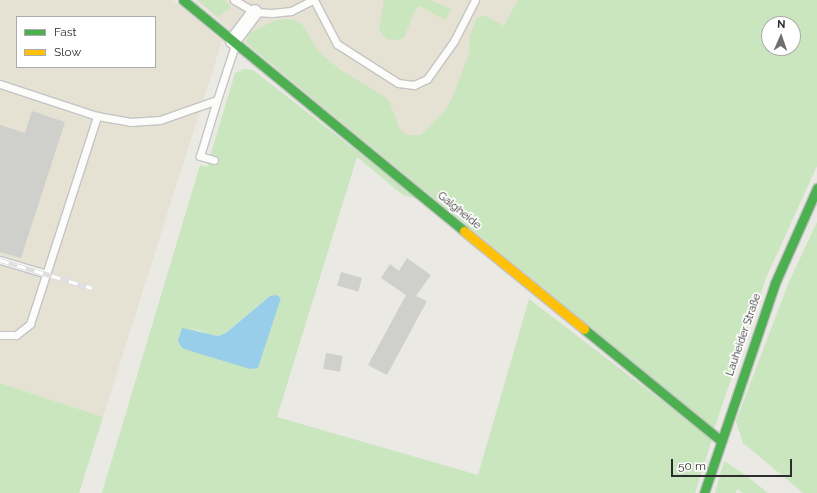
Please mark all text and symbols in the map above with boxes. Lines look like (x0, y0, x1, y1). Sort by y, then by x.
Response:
legend (16, 16, 156, 68)
north arrow (761, 16, 801, 56)
text: N (777, 18, 786, 31)
text: Fast (54, 25, 77, 39)
text: Slow (54, 45, 81, 59)
street label: Galgheide (435, 189, 483, 233)
street label: Lauheider Straße (724, 292, 764, 378)
scale bar (673, 451, 794, 477)
text: 50 m (678, 459, 706, 473)

